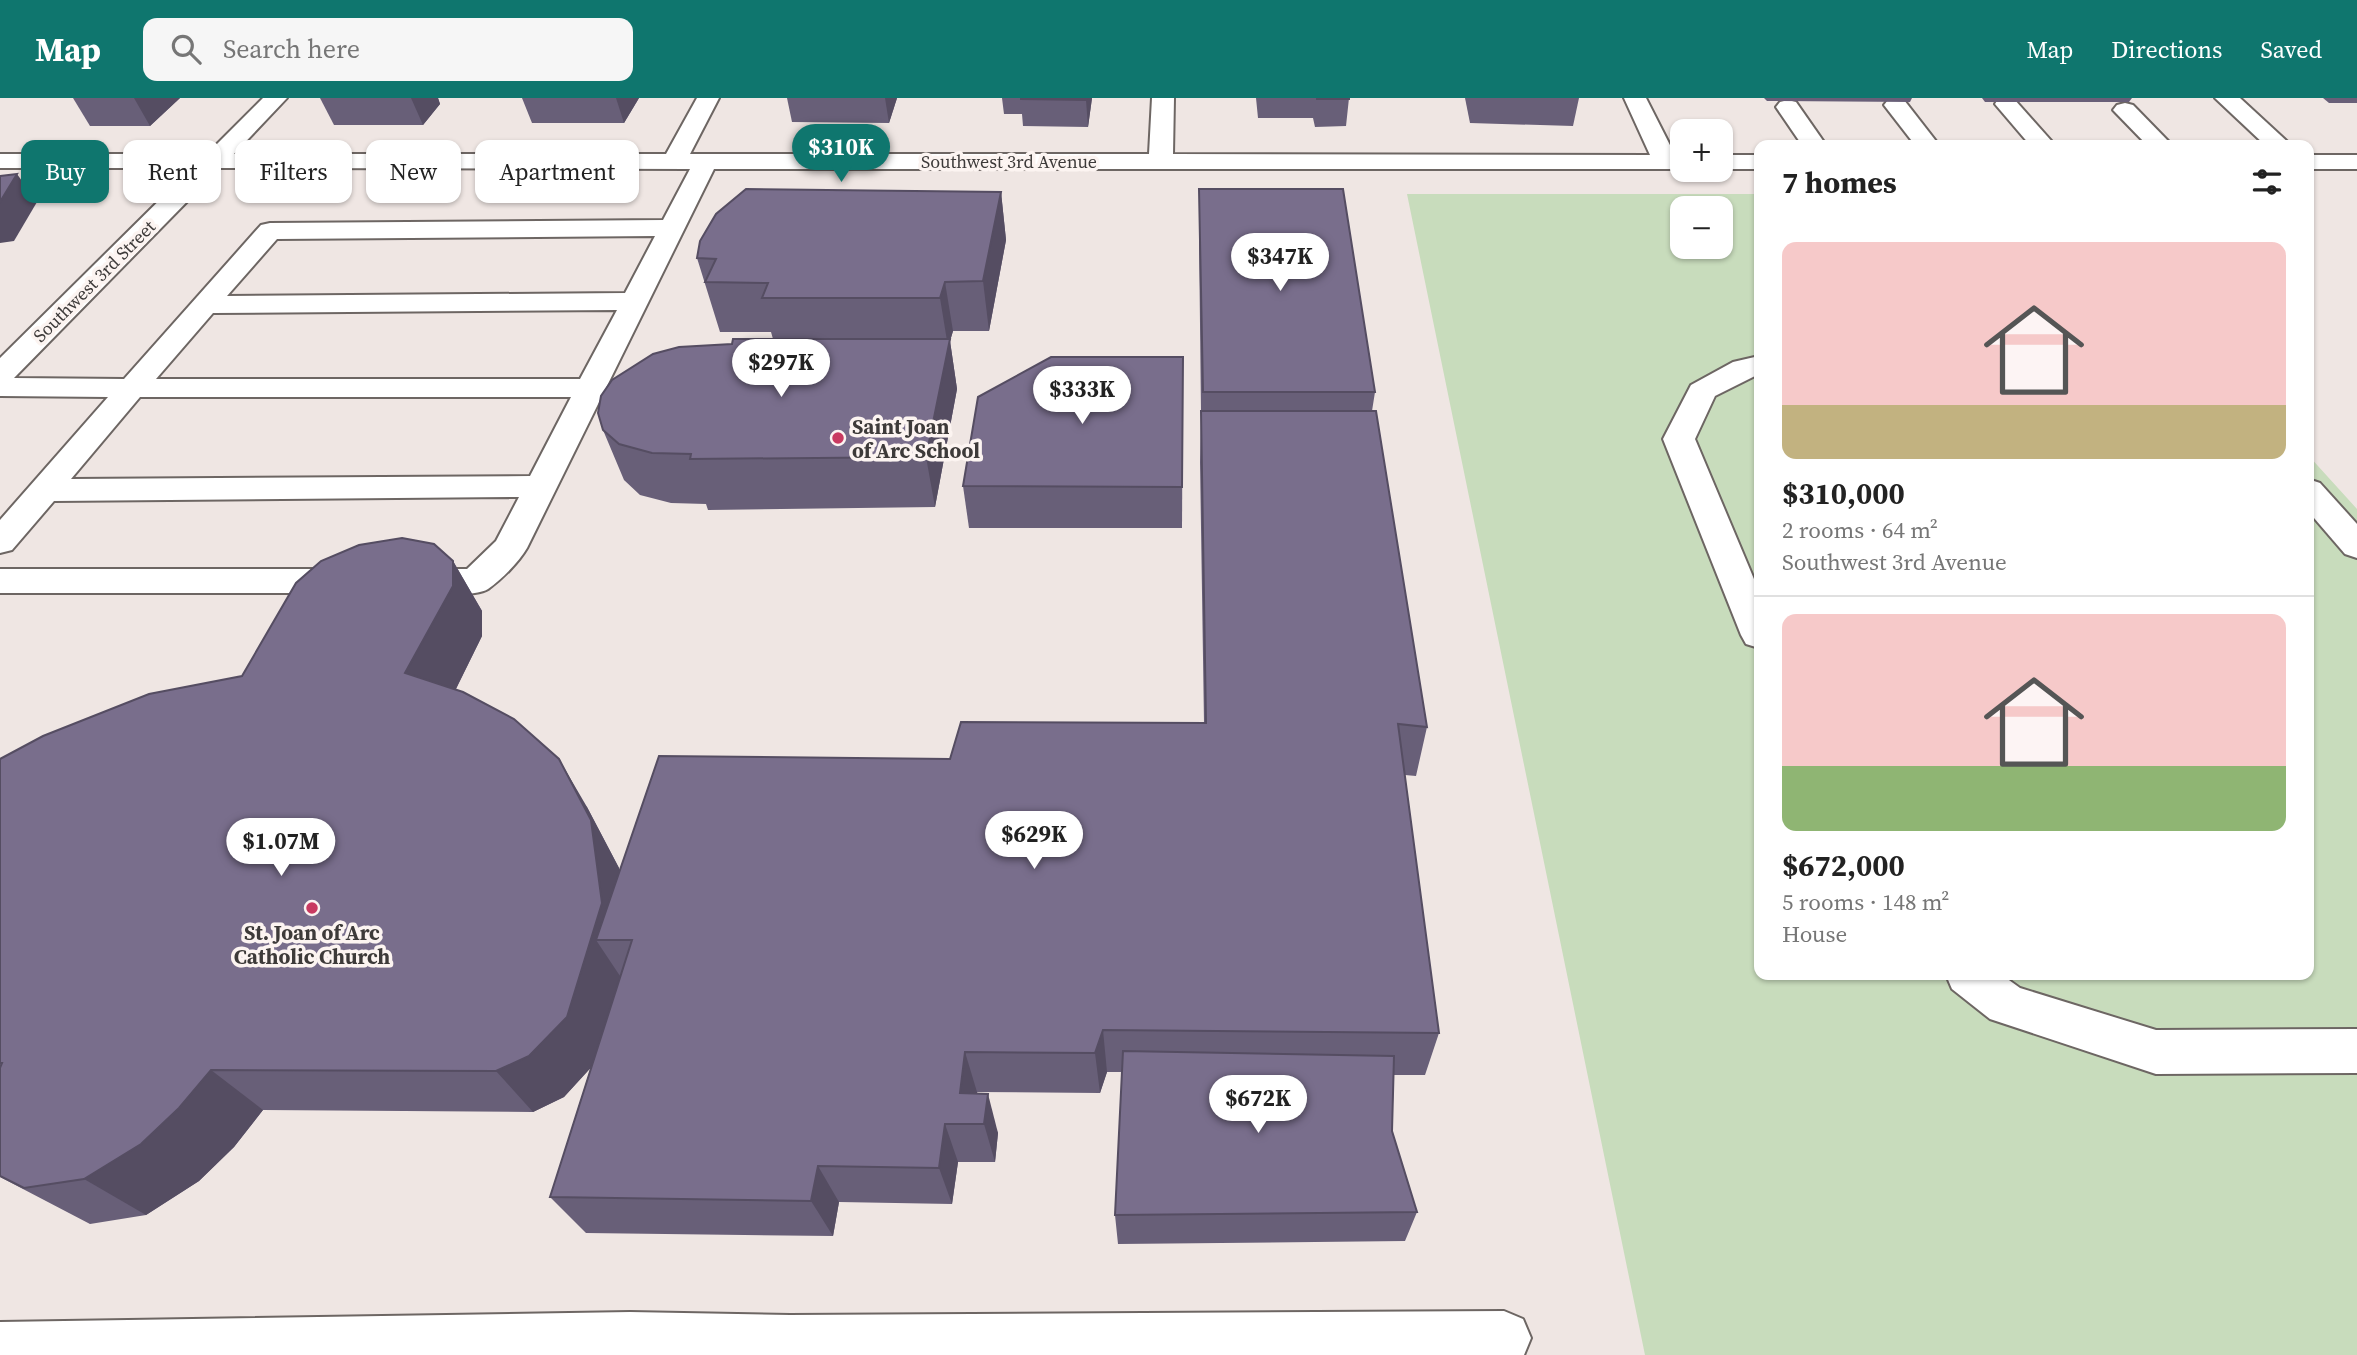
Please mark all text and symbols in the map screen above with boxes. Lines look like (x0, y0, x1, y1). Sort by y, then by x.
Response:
search box (143, 18, 633, 81)
text: Map (35, 27, 101, 72)
icon: search (167, 30, 205, 68)
text: Search here (223, 31, 360, 67)
text: Map (2026, 33, 2073, 66)
text: Directions (2111, 33, 2222, 66)
text: Saved (2260, 33, 2322, 66)
map controls (1670, 119, 1733, 259)
button: + (1670, 119, 1733, 182)
pin: $310K (792, 125, 890, 184)
text: $310K (808, 131, 874, 163)
chip: Buy (21, 140, 109, 203)
chip: Rent (123, 140, 221, 203)
chip: Filters (235, 140, 352, 203)
chip: New (366, 140, 461, 203)
chip: Apartment (475, 140, 639, 203)
street label: Southwest 3rd Avenue (921, 149, 1097, 174)
text: 7 homes (1782, 162, 1897, 203)
icon: filters (2248, 163, 2286, 201)
button: − (1670, 196, 1733, 259)
street label: Southwest 3rd Street (27, 214, 161, 348)
pin: $347K (1231, 234, 1329, 293)
text: $347K (1247, 240, 1313, 272)
icon: home (1971, 287, 2097, 413)
pin: $297K (732, 340, 830, 399)
text: $297K (748, 346, 814, 378)
pin: $333K (1033, 366, 1131, 426)
text: $333K (1049, 373, 1115, 405)
place label: Saint Joan of Arc School (852, 412, 980, 465)
marker: Saint Joan of Arc School (830, 430, 846, 446)
text: $310,000 (1782, 473, 1905, 514)
text: 2 rooms · 64 m² (1782, 514, 1938, 546)
text: Southwest 3rd Avenue (1782, 546, 2007, 578)
icon: home (1971, 659, 2097, 785)
pin: $629K (985, 812, 1083, 871)
pin: $1.07M (224, 818, 338, 878)
text: $629K (1001, 818, 1067, 850)
text: $1.07M (242, 825, 320, 857)
text: $672,000 (1782, 845, 1905, 886)
text: 5 rooms · 148 m² (1782, 886, 1949, 918)
marker: St. Joan of Arc Catholic Church (304, 900, 320, 916)
place label: St. Joan of Arc Catholic Church (234, 918, 390, 971)
text: House (1782, 918, 1847, 950)
pin: $672K (1209, 1076, 1307, 1135)
text: $672K (1225, 1082, 1291, 1114)

